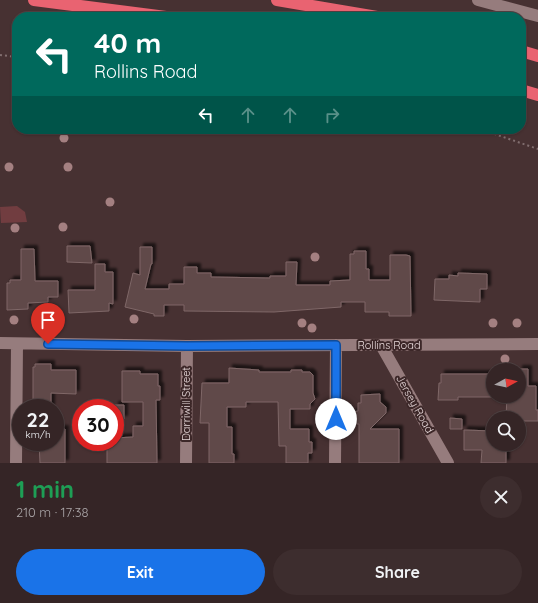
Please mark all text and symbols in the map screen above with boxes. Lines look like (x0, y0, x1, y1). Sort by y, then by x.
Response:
text: 40 m (94, 25, 161, 60)
icon: left (28, 28, 80, 80)
text: Rollins Road (94, 60, 197, 83)
icon: left (195, 104, 217, 126)
icon: ahead (237, 104, 259, 126)
icon: ahead (279, 104, 301, 126)
icon: right (321, 104, 343, 126)
pin (31, 303, 65, 344)
icon: arrive (37, 309, 59, 331)
street label: Rollins Road (357, 338, 421, 352)
north arrow (486, 363, 526, 403)
map controls (486, 363, 526, 451)
street label: Darriwill Street (179, 367, 193, 441)
street label: Jersey Road (393, 372, 437, 436)
position arrow (315, 398, 357, 440)
speed limit sign: 30 (72, 399, 124, 451)
text: 22 (27, 407, 49, 432)
button: search (486, 411, 526, 451)
text: km/h (25, 428, 51, 441)
text: 1 min (16, 474, 74, 504)
button: close (480, 476, 522, 518)
text: 210 m · 17:38 (16, 504, 89, 520)
button: Exit (16, 549, 265, 595)
button: Share (273, 549, 522, 595)

